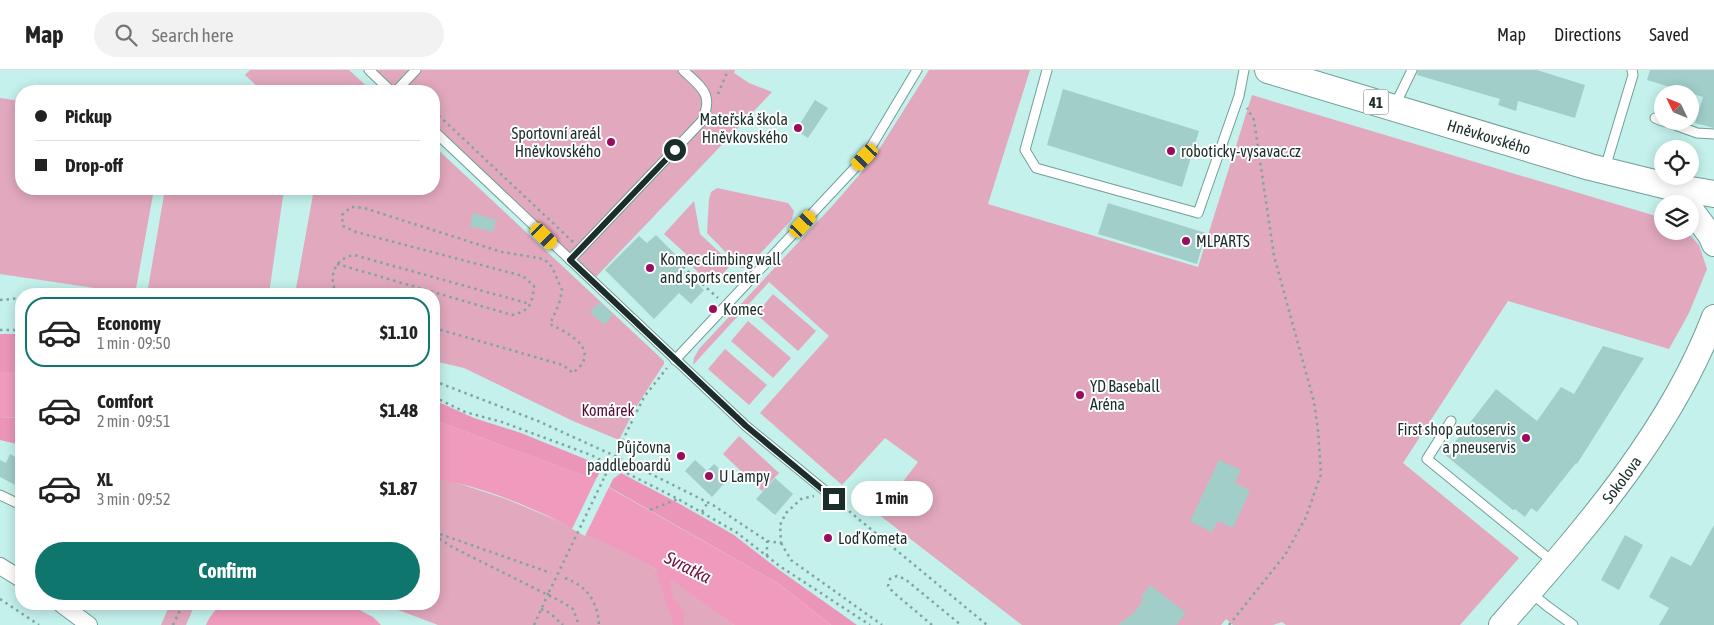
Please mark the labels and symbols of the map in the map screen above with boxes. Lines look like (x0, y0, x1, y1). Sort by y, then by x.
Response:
north arrow (1654, 85, 1699, 130)
road number: 41 (1364, 90, 1388, 114)
place label: Mateřská škola Hněvkovského (700, 110, 788, 146)
street label: Hněvkovského (1445, 116, 1533, 158)
marker: Mateřská škola Hněvkovského (792, 122, 804, 134)
place label: Sportovní areál Hněvkovského (511, 124, 602, 160)
marker: Sportovní areál Hněvkovského (605, 136, 617, 148)
route start (664, 139, 686, 161)
car (849, 141, 880, 173)
place label: roboticky-vysavac.cz (1181, 142, 1301, 161)
marker: roboticky-vysavac.cz (1165, 145, 1177, 157)
car (787, 208, 818, 240)
car (527, 220, 560, 252)
place label: MLPARTS (1196, 232, 1250, 250)
marker: MLPARTS (1180, 235, 1192, 247)
place label: Komec climbing wall and sports center (660, 250, 781, 287)
marker: Komec climbing wall and sports center (644, 262, 656, 274)
place label: Komec (723, 300, 763, 318)
marker: Komec (707, 303, 719, 315)
place label: YD Baseball Aréna (1090, 377, 1160, 413)
marker: YD Baseball Aréna (1074, 389, 1086, 401)
park label: Komárek (581, 401, 635, 419)
place label: First shop autoservis a pneuservis (1397, 420, 1516, 457)
marker: First shop autoservis a pneuservis (1520, 432, 1532, 444)
place label: Půjčovna paddleboardů (587, 438, 671, 475)
marker: Půjčovna paddleboardů (675, 450, 687, 462)
street label: Sokolova (1598, 453, 1645, 507)
place label: U Lampy (719, 467, 770, 486)
marker: U Lampy (703, 470, 715, 482)
callout: 1 min (852, 482, 934, 516)
route end (823, 488, 845, 510)
place label: Loď Kometa (838, 529, 907, 547)
marker: Loď Kometa (822, 532, 834, 544)
water label: Svratka (660, 546, 715, 588)

